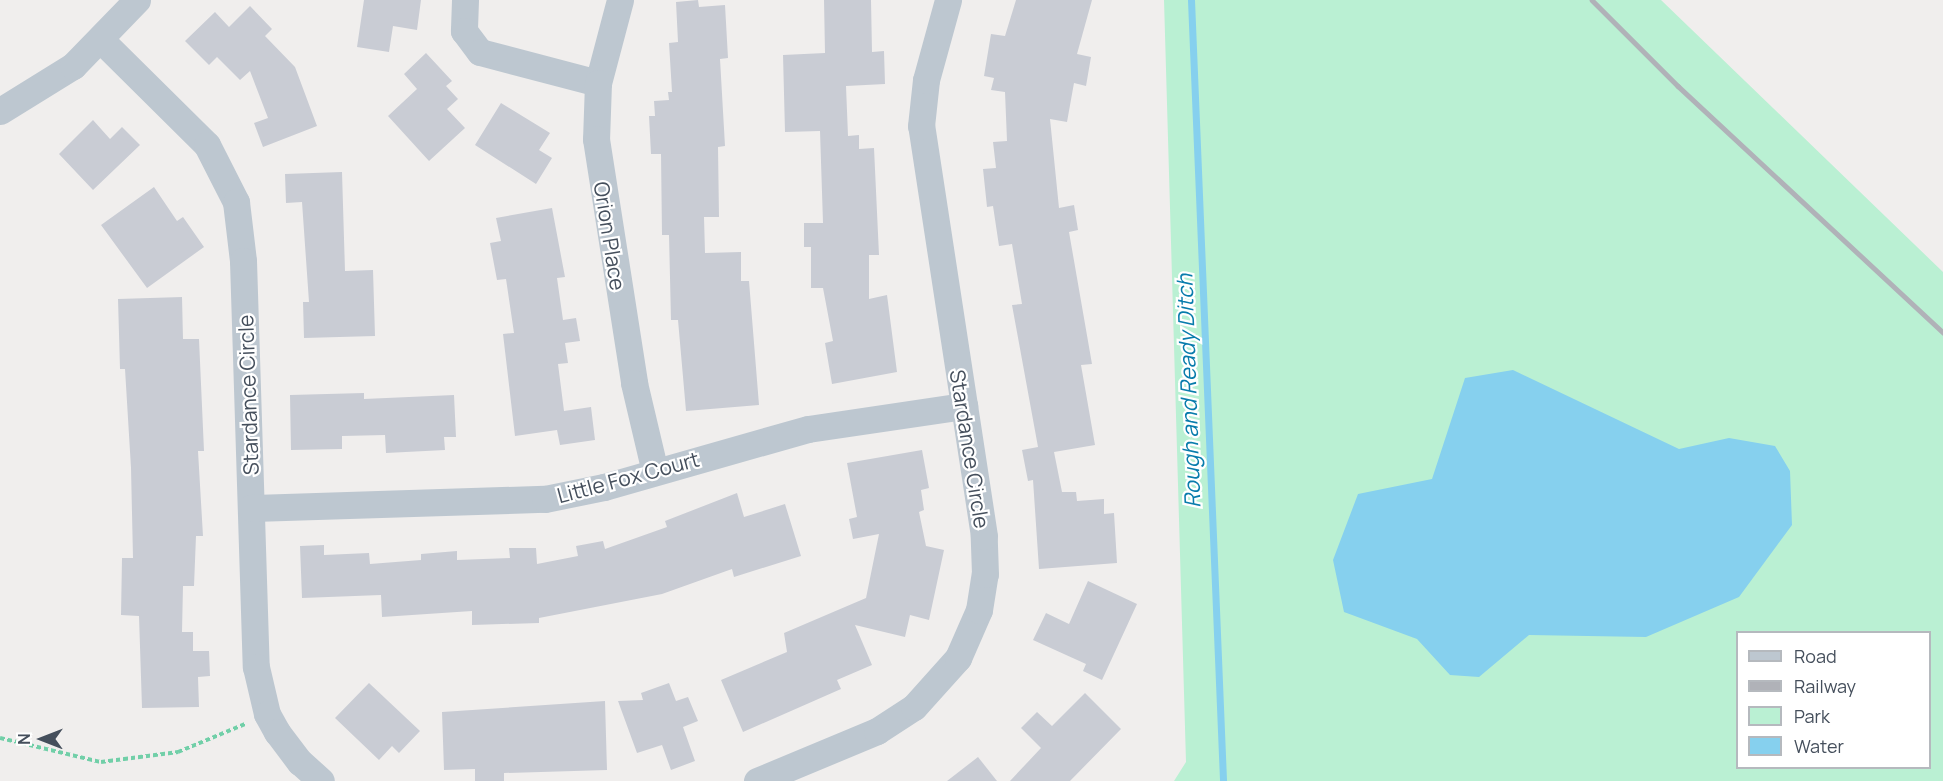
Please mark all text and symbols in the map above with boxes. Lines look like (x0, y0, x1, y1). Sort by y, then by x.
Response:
street label: Orion Place (589, 180, 631, 292)
water label: Rough and Ready Ditch (1172, 273, 1206, 509)
street label: Stardance Circle (233, 314, 263, 476)
street label: Stardance Circle (945, 368, 995, 530)
street label: Little Fox Court (554, 446, 702, 508)
legend (1736, 631, 1931, 769)
text: Road (1794, 644, 1837, 668)
text: Railway (1794, 674, 1856, 698)
text: Park (1794, 704, 1830, 728)
north arrow (12, 709, 72, 769)
text: N (13, 733, 35, 745)
text: Water (1794, 734, 1844, 758)

